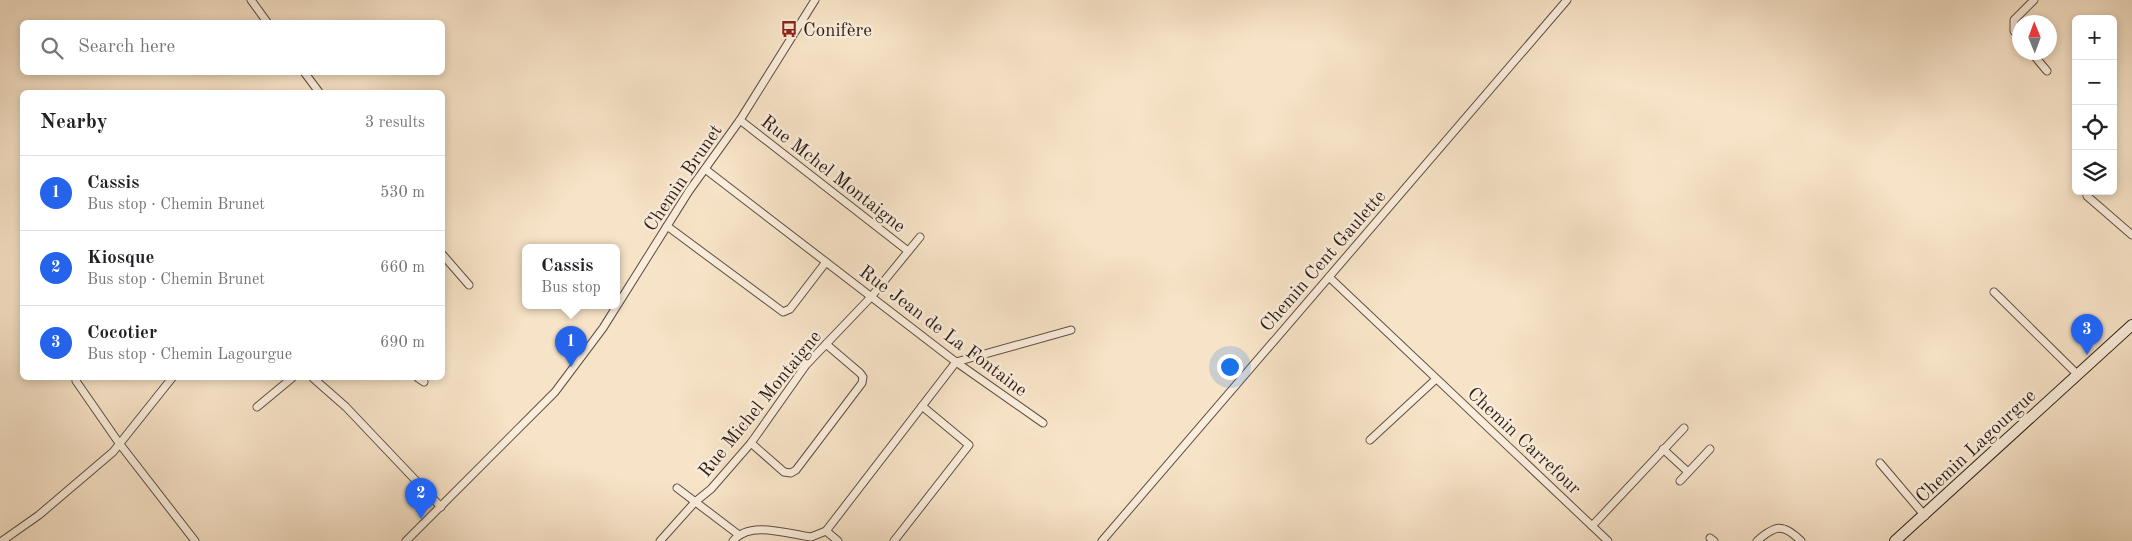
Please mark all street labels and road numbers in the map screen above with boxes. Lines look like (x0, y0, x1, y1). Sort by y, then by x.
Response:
street label: Rue Mchel Montaigne (757, 113, 908, 237)
street label: Chemin Brunet (641, 122, 727, 235)
street label: Chemin Cent Gaulette (1258, 187, 1390, 336)
street label: Rue Jean de La Fontaine (855, 263, 1030, 401)
street label: Rue Michel Montaigne (696, 328, 826, 482)
street label: Chemin Carrefour (1463, 385, 1584, 499)
street label: Chemin Lagourgue (1913, 387, 2040, 507)

